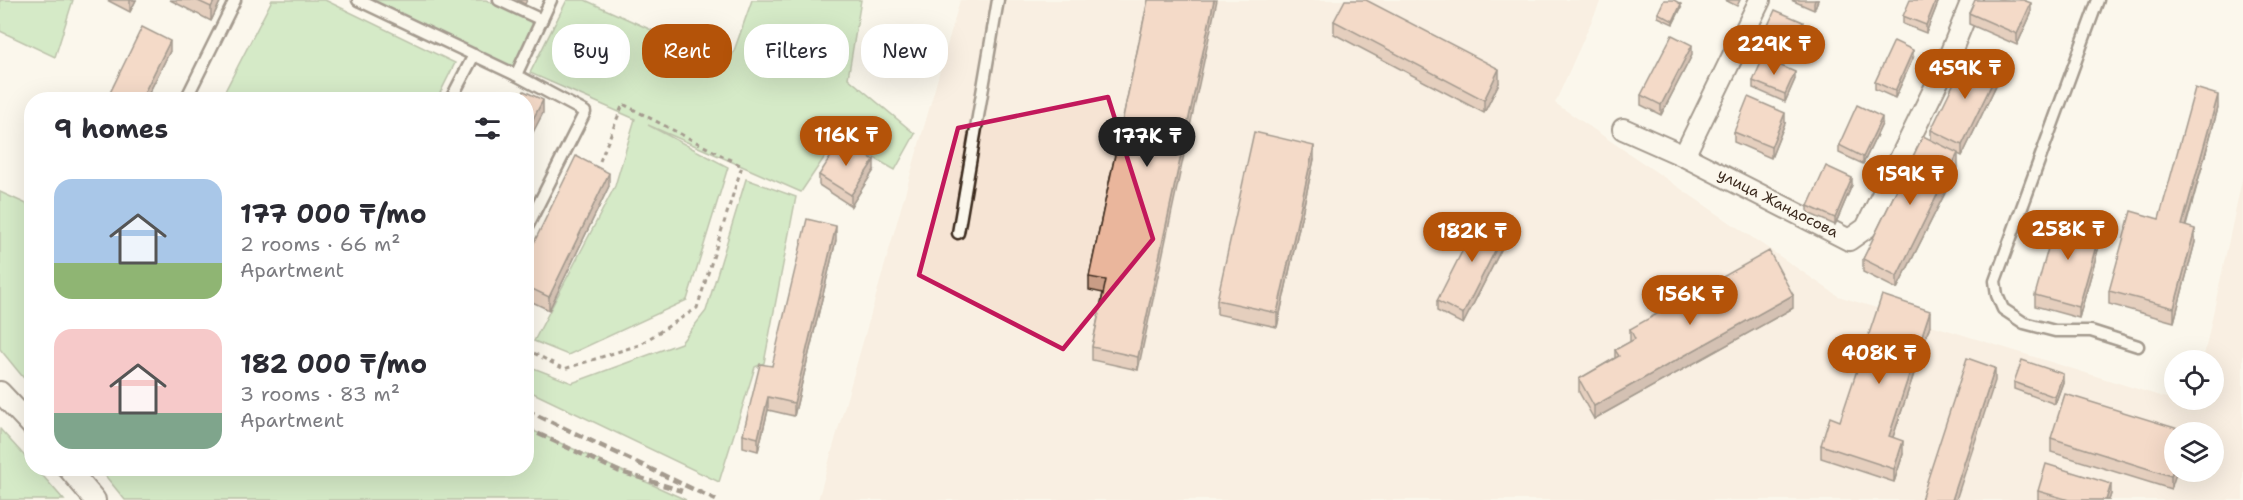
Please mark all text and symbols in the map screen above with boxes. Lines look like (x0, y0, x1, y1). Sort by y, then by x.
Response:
chip: Buy (552, 24, 630, 78)
chip: Rent (642, 24, 732, 78)
chip: Filters (744, 24, 849, 78)
chip: New (861, 24, 948, 78)
pin: 229K ₸ (1725, 25, 1823, 76)
text: 229K ₸ (1737, 31, 1811, 57)
pin: 459K ₸ (1916, 49, 2014, 100)
text: 459K ₸ (1929, 55, 2001, 81)
text: 9 homes (54, 111, 168, 146)
icon: filters (471, 112, 504, 145)
pin: 116K ₸ (797, 116, 895, 167)
pin: 177K ₸ (1098, 117, 1196, 168)
text: 116K ₸ (814, 122, 878, 148)
text: 177K ₸ (1112, 123, 1182, 149)
pin: 159K ₸ (1861, 155, 1959, 206)
text: 159K ₸ (1876, 161, 1944, 187)
street label: улица Жандосова (1714, 164, 1842, 242)
text: 177 000 ₸/mo (240, 196, 427, 231)
icon: home (102, 203, 174, 275)
pin: 258K ₸ (2019, 210, 2117, 261)
pin: 182K ₸ (1423, 212, 1521, 263)
text: 258K ₸ (2031, 216, 2105, 242)
text: 182K ₸ (1437, 218, 1507, 244)
text: 2 rooms · 66 m² (240, 231, 401, 257)
text: Apartment (240, 257, 344, 283)
pin: 156K ₸ (1641, 275, 1739, 326)
text: 156K ₸ (1656, 281, 1724, 307)
pin: 408K ₸ (1830, 334, 1928, 385)
text: 408K ₸ (1842, 340, 1916, 366)
text: 182 000 ₸/mo (240, 346, 427, 381)
map controls (2164, 350, 2224, 482)
button: locate (2164, 350, 2224, 410)
icon: home (102, 353, 174, 425)
text: 3 rooms · 83 m² (240, 381, 400, 407)
text: Apartment (240, 407, 344, 433)
button: layers (2164, 422, 2224, 482)

